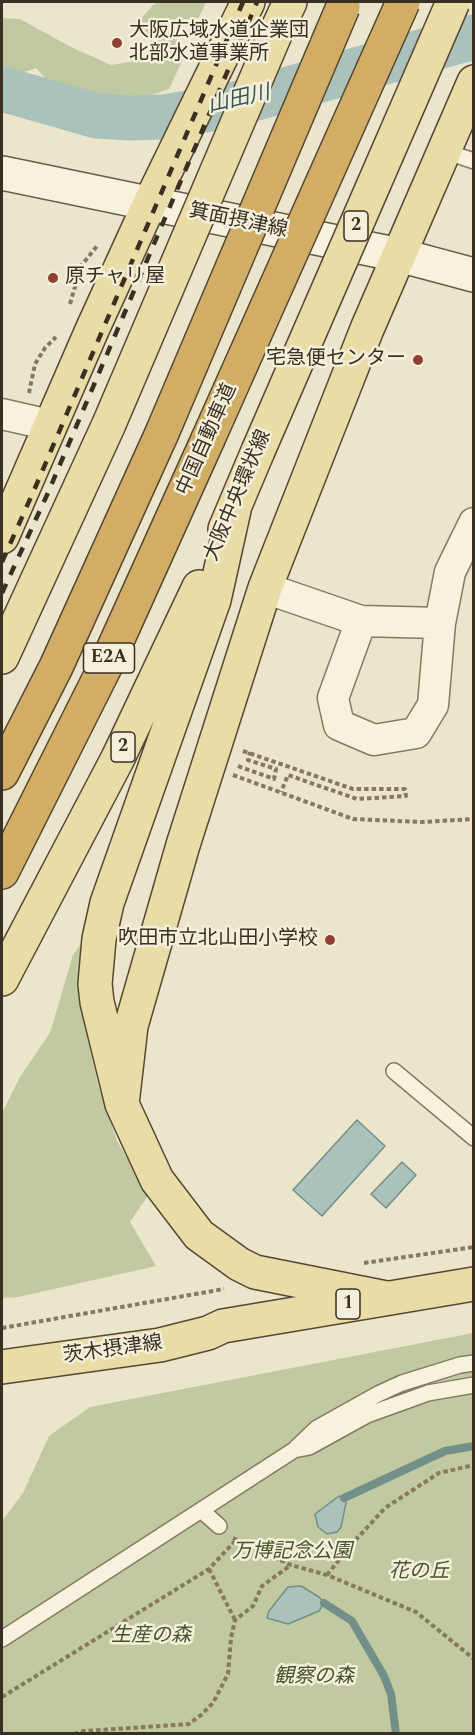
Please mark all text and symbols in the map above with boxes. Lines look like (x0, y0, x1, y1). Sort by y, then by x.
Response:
place label: 大阪広域水道企業団 北部水道事業所 (129, 20, 309, 67)
marker: 大阪広域水道企業団 北部水道事業所 (110, 36, 124, 50)
water label: 山田川 (205, 82, 273, 120)
street label: 箕面摂津線 (187, 200, 289, 244)
road number: 2 (344, 211, 368, 241)
place label: 原チャリ屋 (65, 266, 165, 290)
marker: 原チャリ屋 (46, 271, 60, 285)
place label: 宅急便センター (266, 348, 406, 372)
marker: 宅急便センター (411, 353, 425, 367)
street label: 中国自動車道 (173, 380, 243, 500)
street label: 大阪中央環状線 (201, 427, 277, 565)
road number: E2A (84, 643, 134, 673)
road number: 2 (111, 732, 135, 762)
place label: 吹田市立北山田小学校 (118, 928, 318, 952)
marker: 吹田市立北山田小学校 (323, 933, 337, 947)
road number: 1 (336, 1289, 360, 1319)
street label: 茨木摂津線 (62, 1332, 164, 1370)
park label: 万博記念公園 (232, 1541, 352, 1565)
park label: 花の丘 (389, 1561, 449, 1585)
park label: 生産の森 (111, 1625, 191, 1649)
park label: 観察の森 (274, 1666, 354, 1690)

